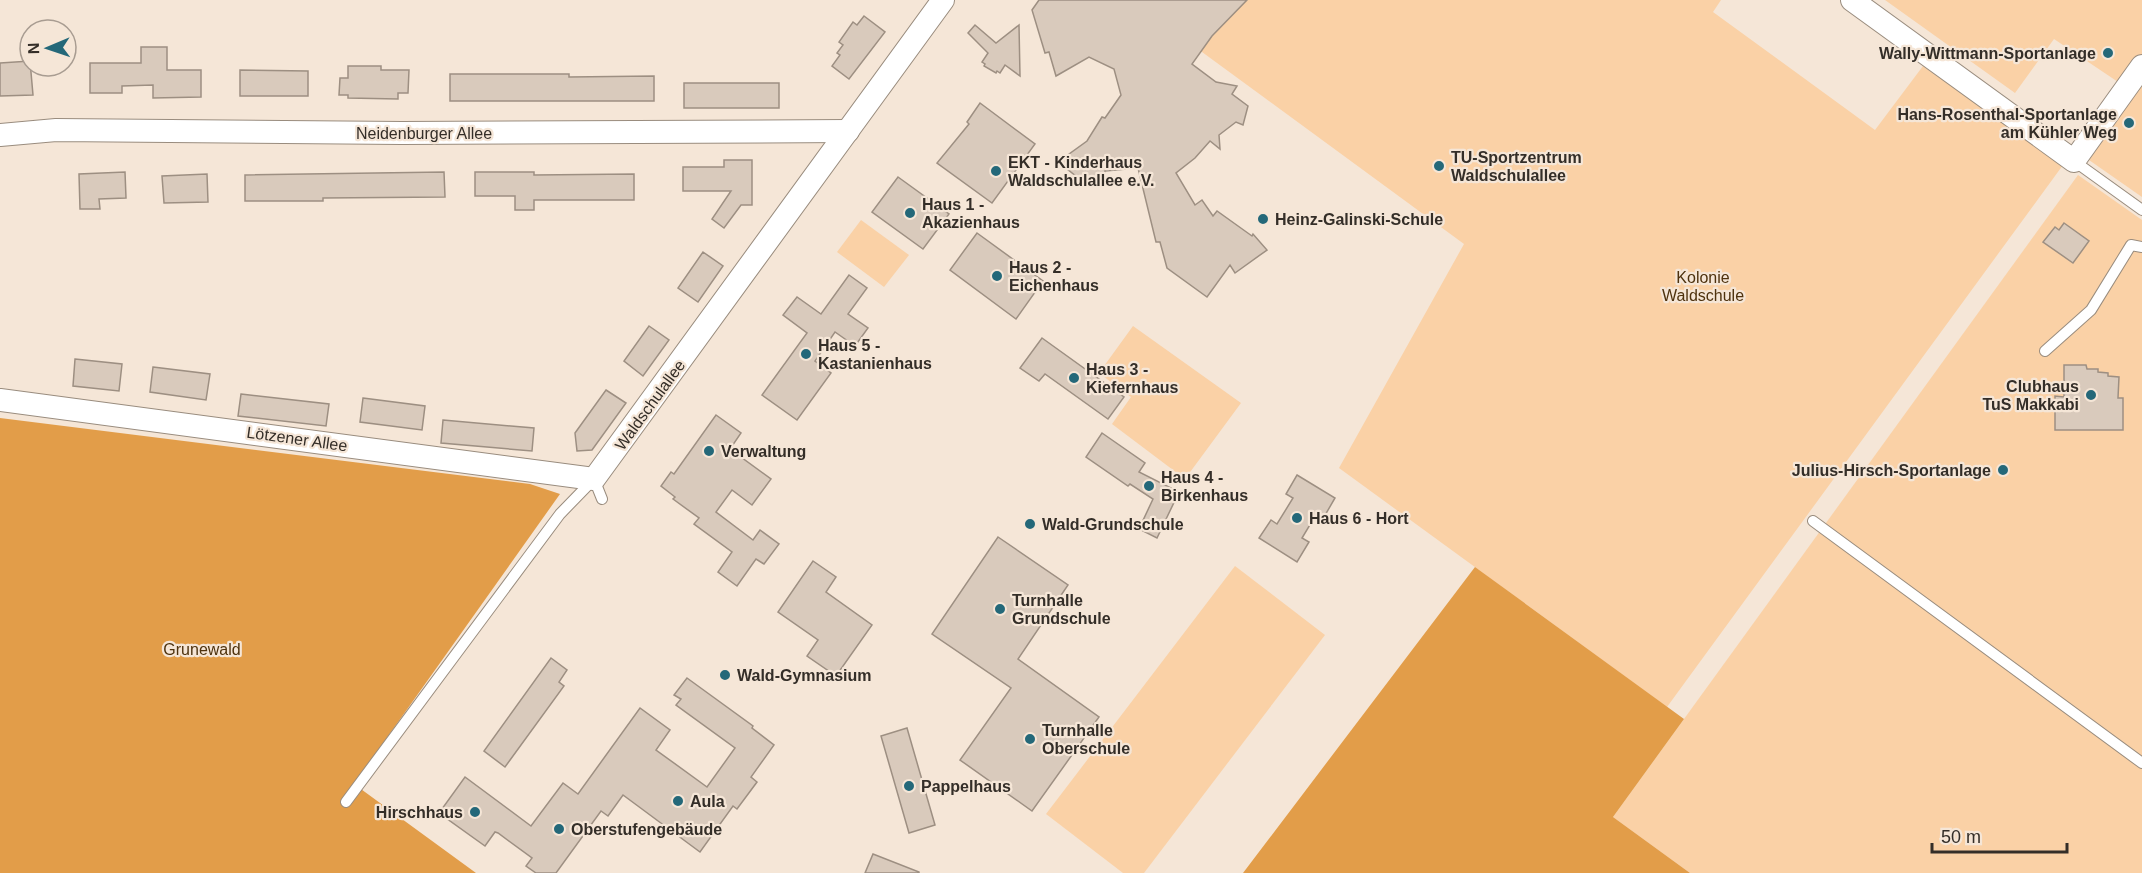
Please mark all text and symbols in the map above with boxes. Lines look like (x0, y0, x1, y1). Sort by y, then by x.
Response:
north arrow (18, 18, 78, 78)
text: N (25, 42, 42, 55)
place label: Wally-Wittmann-Sportanlage (1879, 45, 2096, 62)
marker: Wally-Wittmann-Sportanlage (2101, 46, 2115, 60)
place label: Hans-Rosenthal-Sportanlage am Kühler Weg (1897, 106, 2117, 141)
marker: Hans-Rosenthal-Sportanlage am Kühler Weg (2122, 116, 2136, 130)
street label: Neidenburger Allee (356, 125, 492, 142)
place label: TU-Sportzentrum Waldschulallee (1451, 149, 1582, 184)
place label: EKT - Kinderhaus Waldschulallee e.V. (1008, 154, 1154, 189)
marker: TU-Sportzentrum Waldschulallee (1432, 159, 1446, 173)
marker: EKT - Kinderhaus Waldschulallee e.V. (989, 164, 1003, 178)
place label: Haus 1 - Akazienhaus (922, 196, 1020, 231)
marker: Haus 1 - Akazienhaus (903, 206, 917, 220)
place label: Heinz-Galinski-Schule (1275, 211, 1443, 228)
marker: Heinz-Galinski-Schule (1256, 212, 1270, 226)
place label: Haus 2 - Eichenhaus (1009, 259, 1099, 294)
marker: Haus 2 - Eichenhaus (990, 269, 1004, 283)
park label: Kolonie Waldschule (1662, 269, 1744, 304)
place label: Haus 5 - Kastanienhaus (818, 337, 932, 372)
marker: Haus 5 - Kastanienhaus (799, 347, 813, 361)
street label: Waldschulallee (612, 357, 688, 453)
place label: Haus 3 - Kiefernhaus (1086, 361, 1179, 396)
marker: Haus 3 - Kiefernhaus (1067, 371, 1081, 385)
place label: Clubhaus TuS Makkabi (1982, 378, 2079, 413)
marker: Clubhaus TuS Makkabi (2084, 388, 2098, 402)
street label: Lötzener Allee (246, 424, 348, 454)
place label: Verwaltung (721, 443, 806, 460)
marker: Verwaltung (702, 444, 716, 458)
place label: Julius-Hirsch-Sportanlage (1792, 462, 1991, 479)
marker: Julius-Hirsch-Sportanlage (1996, 463, 2010, 477)
place label: Haus 4 - Birkenhaus (1161, 469, 1248, 504)
marker: Haus 4 - Birkenhaus (1142, 479, 1156, 493)
place label: Haus 6 - Hort (1309, 510, 1409, 527)
marker: Haus 6 - Hort (1290, 511, 1304, 525)
place label: Wald-Grundschule (1042, 516, 1184, 533)
marker: Wald-Grundschule (1023, 517, 1037, 531)
place label: Turnhalle Grundschule (1012, 592, 1111, 627)
marker: Turnhalle Grundschule (993, 602, 1007, 616)
park label: Grunewald (163, 641, 241, 658)
place label: Wald-Gymnasium (737, 667, 872, 684)
marker: Wald-Gymnasium (718, 668, 732, 682)
place label: Turnhalle Oberschule (1042, 722, 1130, 757)
marker: Turnhalle Oberschule (1023, 732, 1037, 746)
place label: Pappelhaus (921, 778, 1011, 795)
marker: Pappelhaus (902, 779, 916, 793)
place label: Aula (690, 793, 725, 810)
marker: Aula (671, 794, 685, 808)
place label: Hirschhaus (376, 804, 463, 821)
marker: Hirschhaus (468, 805, 482, 819)
scale bar (1932, 816, 2067, 854)
place label: Oberstufengebäude (571, 821, 722, 838)
marker: Oberstufengebäude (552, 822, 566, 836)
text: 50 m (1941, 827, 1981, 847)

